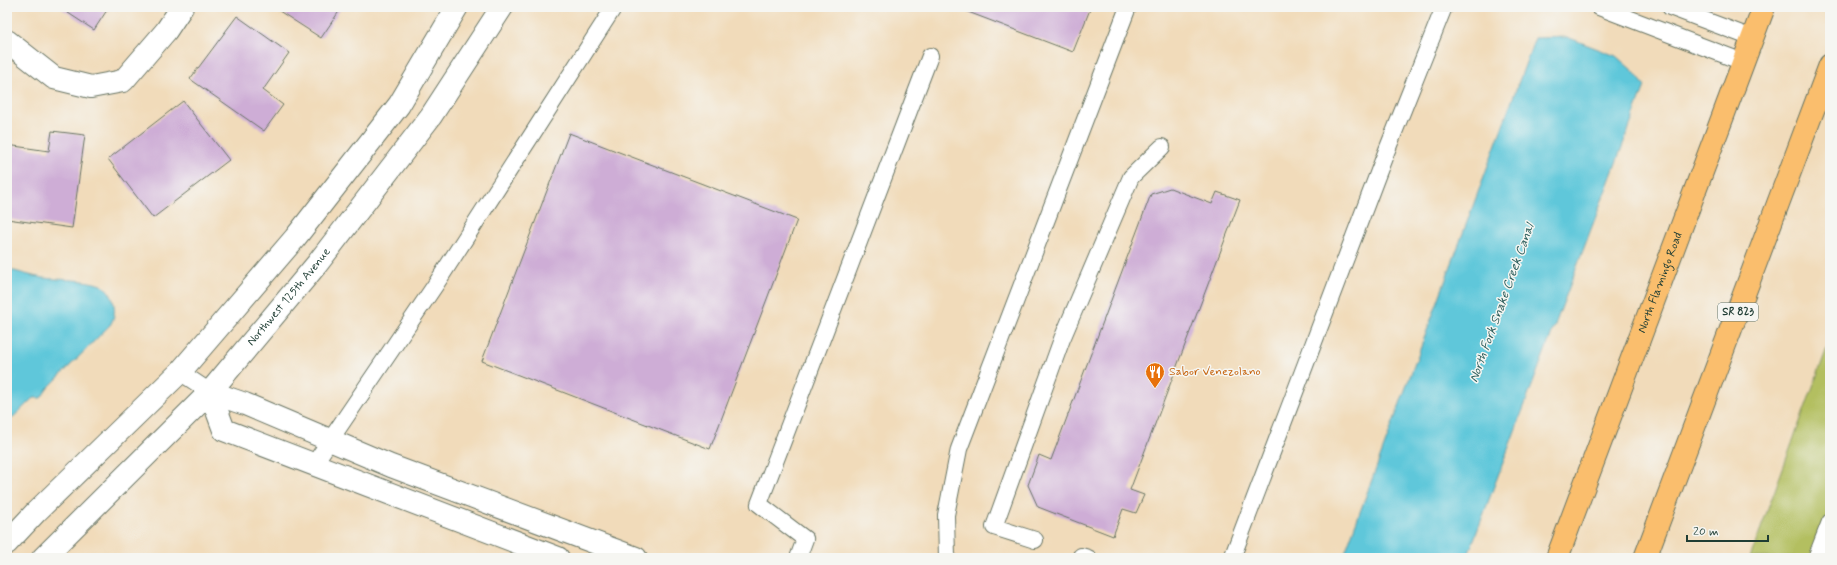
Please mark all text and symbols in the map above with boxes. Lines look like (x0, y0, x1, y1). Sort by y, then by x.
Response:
water label: North Fork Snake Creek Canal (1465, 219, 1539, 385)
street label: North Flamingo Road (1634, 230, 1687, 335)
street label: Northwest 125th Avenue (244, 245, 335, 350)
road number: SR 823 (1718, 303, 1758, 321)
restaurant icon: Sabor Venezolano (1144, 361, 1166, 389)
place label: Sabor Venezolano (1169, 364, 1261, 380)
scale bar (1687, 517, 1768, 543)
text: 20 m (1693, 524, 1719, 540)

